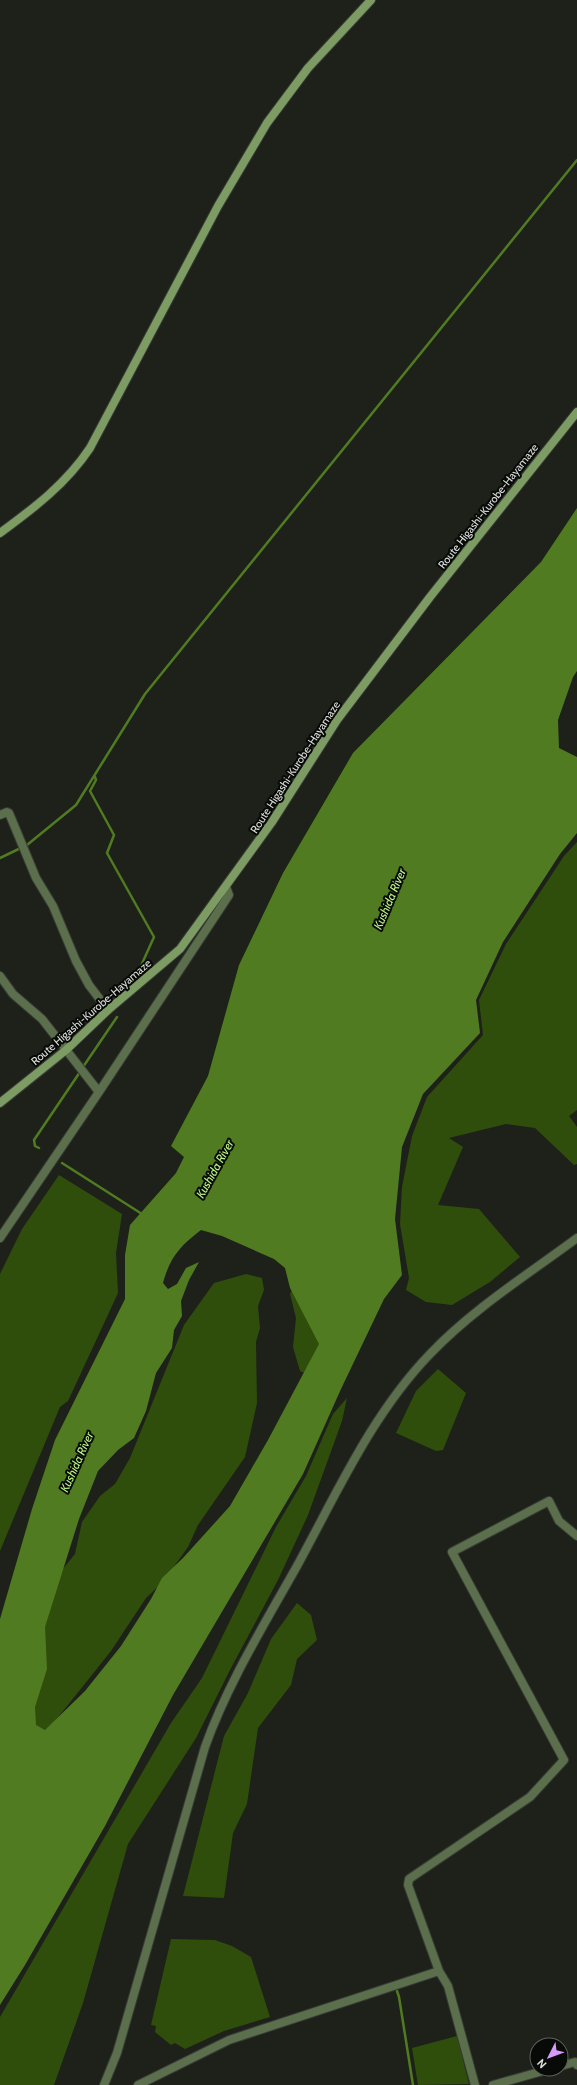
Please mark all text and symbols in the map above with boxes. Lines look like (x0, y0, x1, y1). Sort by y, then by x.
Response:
street label: Route Higashi-Kurobe-Hayamaze (435, 440, 541, 571)
street label: Route Higashi-Kurobe-Hayamaze (247, 698, 343, 836)
water label: Kushida River (370, 865, 410, 931)
street label: Route Higashi-Kurobe-Hayamaze (28, 956, 154, 1068)
water label: Kushida River (192, 1136, 237, 1201)
water label: Kushida River (57, 1428, 97, 1494)
north arrow (529, 2037, 569, 2077)
text: N (534, 2056, 549, 2071)

